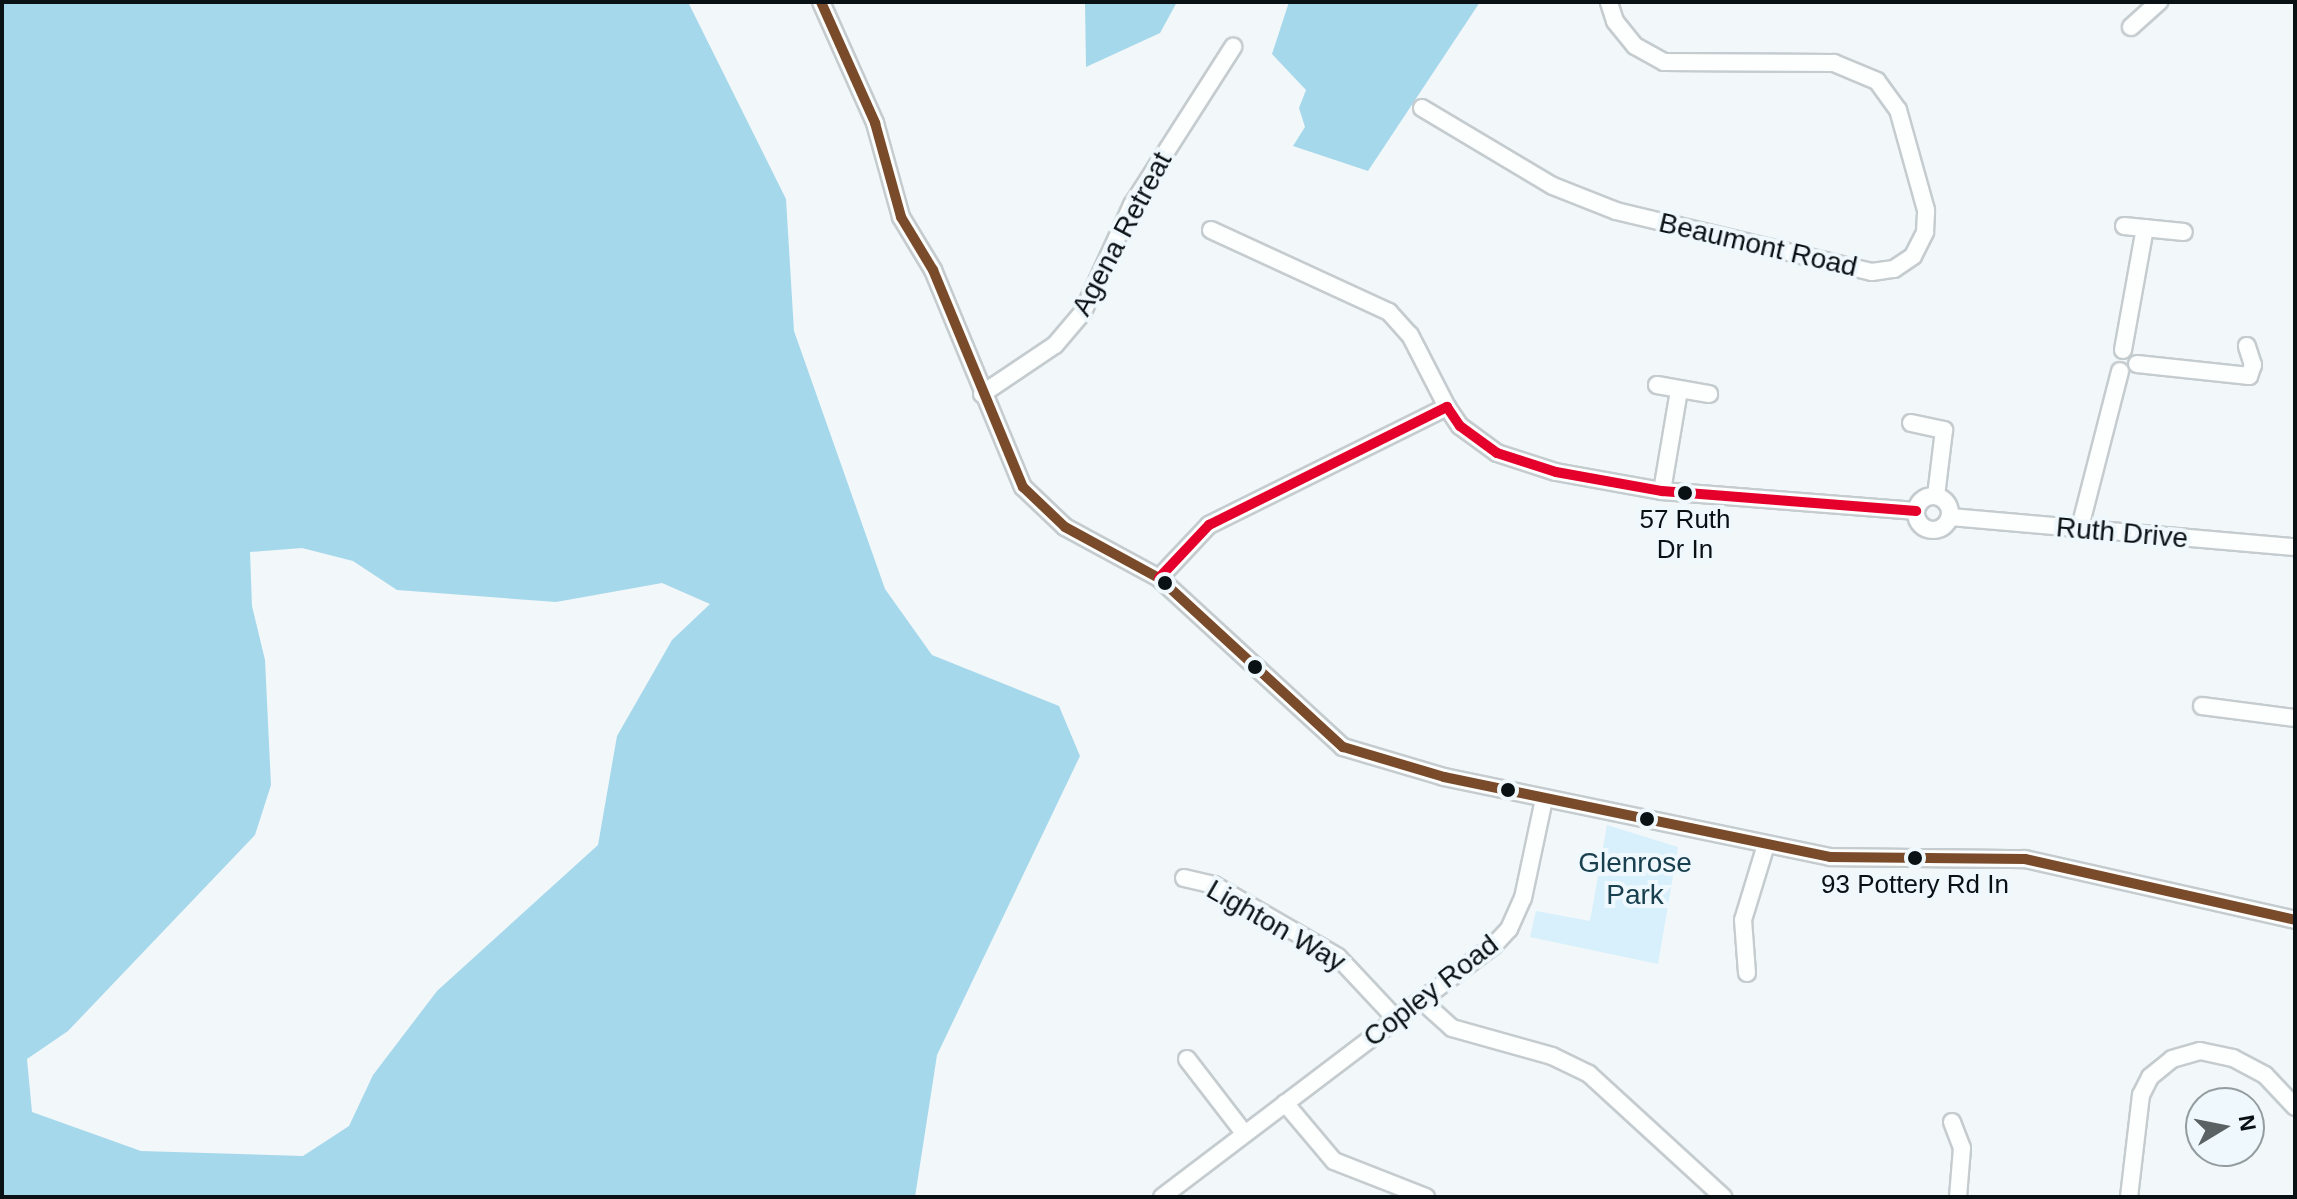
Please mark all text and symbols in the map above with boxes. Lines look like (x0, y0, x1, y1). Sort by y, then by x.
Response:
street label: Agena Retreat (1065, 146, 1179, 322)
street label: Beaumont Road (1656, 206, 1860, 284)
marker: 57 Ruth Dr In (1677, 485, 1693, 501)
place label: 57 Ruth Dr In (1639, 504, 1731, 566)
street label: Ruth Drive (2055, 511, 2189, 555)
unlabelled marker (1157, 575, 1173, 591)
unlabelled marker (1247, 659, 1263, 675)
unlabelled marker (1500, 782, 1516, 798)
unlabelled marker (1639, 811, 1655, 827)
park label: Glenrose Park (1578, 846, 1692, 912)
marker: 93 Pottery Rd In (1907, 850, 1923, 866)
place label: 93 Pottery Rd In (1821, 869, 2009, 901)
street label: Lighton Way (1201, 873, 1351, 979)
street label: Copley Road (1357, 928, 1505, 1054)
north arrow (2185, 1087, 2265, 1167)
text: N (2233, 1113, 2261, 1133)

